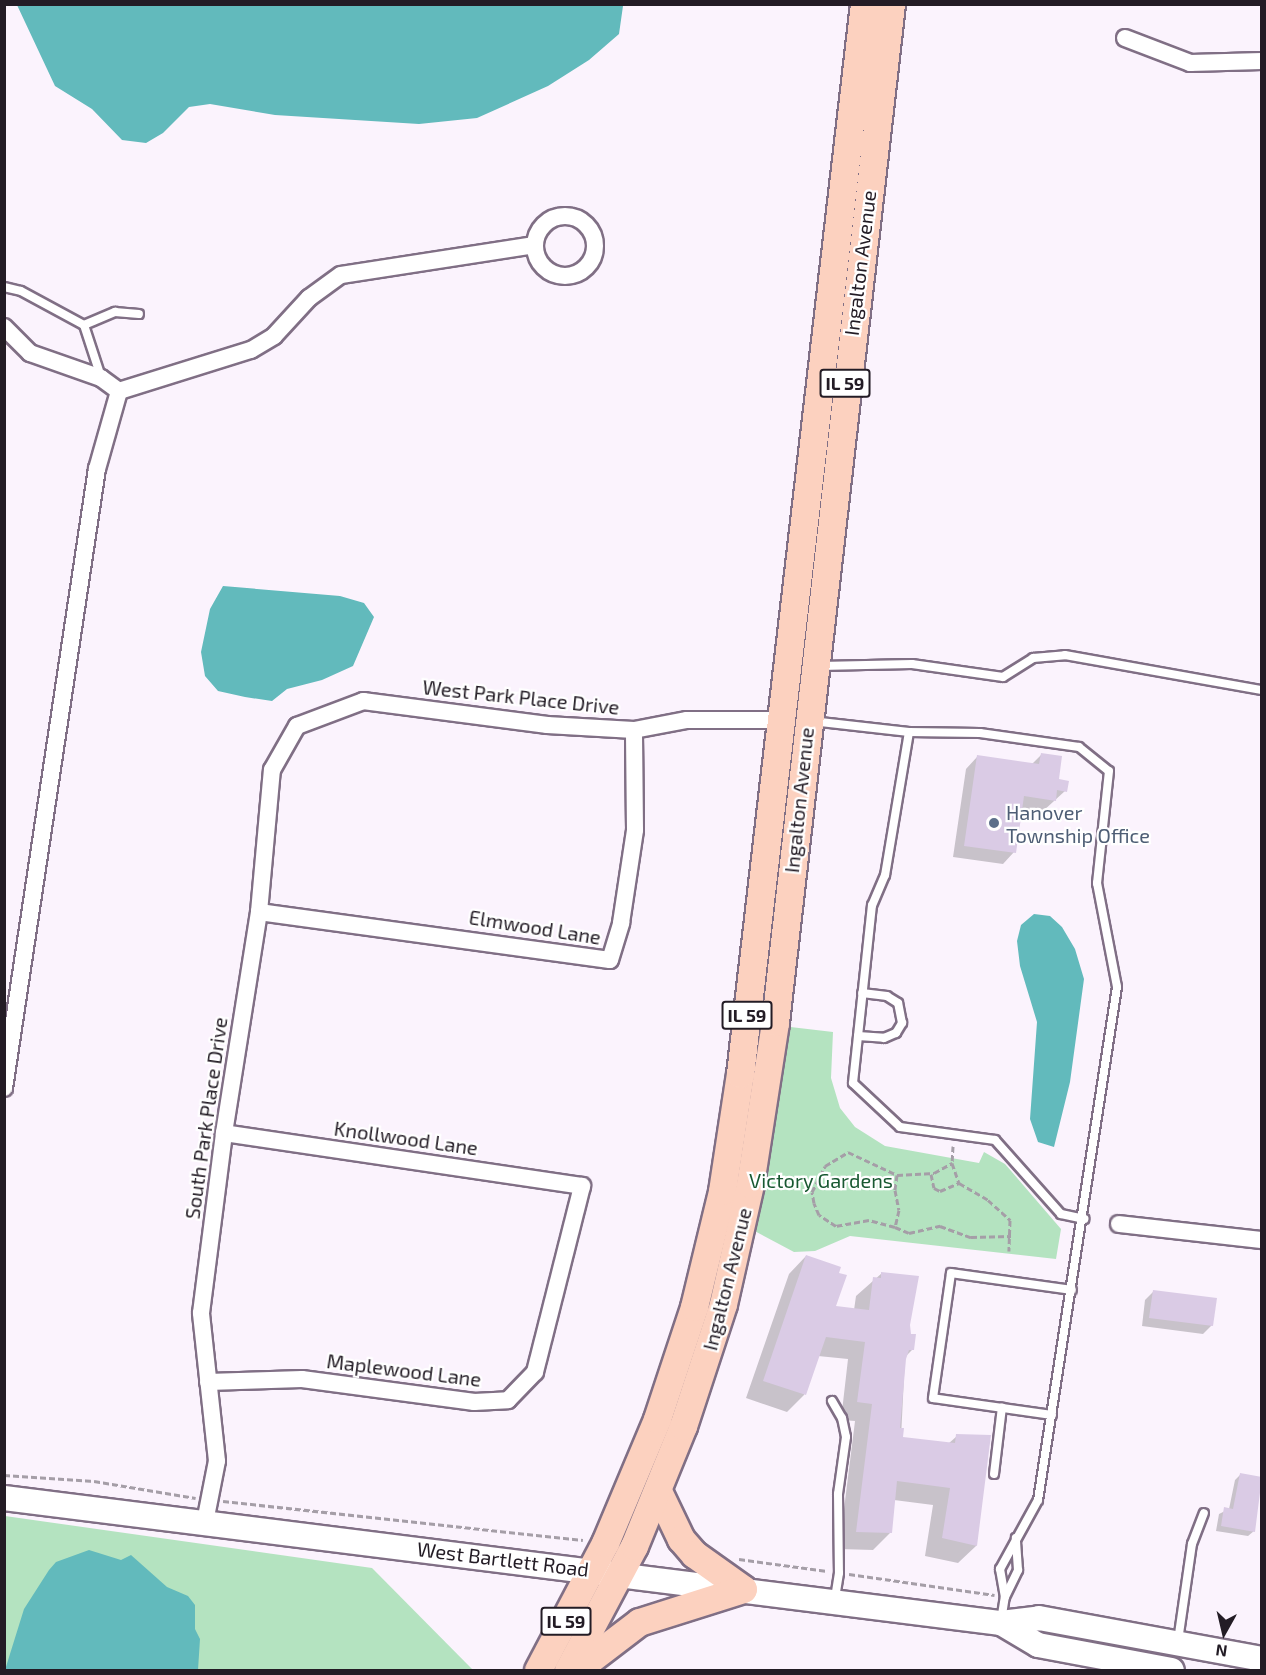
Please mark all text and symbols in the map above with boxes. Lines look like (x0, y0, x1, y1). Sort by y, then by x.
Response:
street label: Ingalton Avenue (839, 189, 881, 337)
road number: IL 59 (818, 368, 872, 398)
street label: West Park Place Drive (421, 675, 621, 719)
street label: Ingalton Avenue (779, 726, 819, 874)
place label: Hanover Township Office (1006, 800, 1150, 847)
marker: Hanover Township Office (987, 816, 1001, 830)
street label: Elmwood Lane (467, 905, 603, 949)
road number: IL 59 (720, 1000, 774, 1030)
street label: South Park Place Drive (180, 1015, 232, 1221)
street label: Knollwood Lane (332, 1116, 480, 1160)
park label: Victory Gardens (749, 1168, 893, 1192)
street label: Ingalton Avenue (698, 1205, 756, 1353)
street label: Maplewood Lane (325, 1349, 483, 1391)
street label: West Bartlett Road (416, 1537, 590, 1581)
north arrow (1194, 1603, 1254, 1663)
road number: IL 59 (539, 1606, 593, 1636)
text: N (1214, 1641, 1228, 1662)

